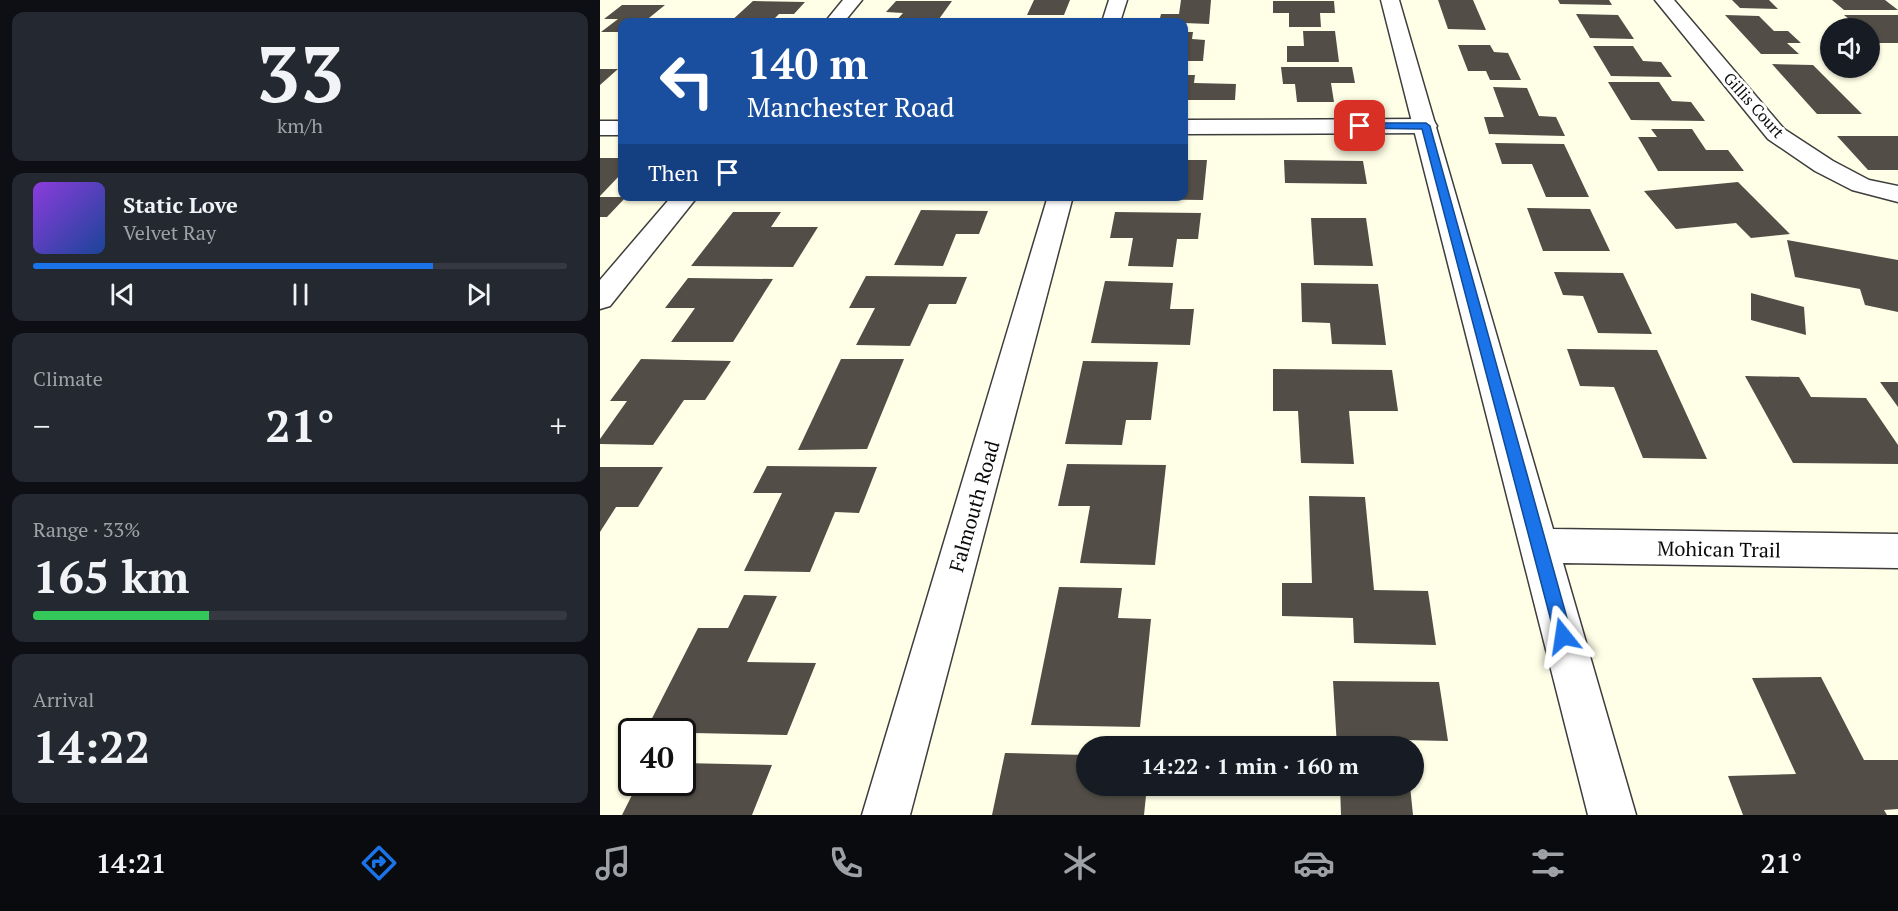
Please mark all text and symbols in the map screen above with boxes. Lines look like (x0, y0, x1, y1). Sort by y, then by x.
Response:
map controls (1820, 18, 1880, 78)
button: sound (1820, 18, 1880, 78)
text: 33 (256, 21, 344, 124)
text: 140 m (747, 35, 868, 91)
icon: left (648, 42, 726, 120)
street label: Gillis Court (1719, 67, 1789, 143)
text: Manchester Road (747, 89, 955, 125)
pin (1334, 100, 1385, 151)
icon: arrive (1343, 109, 1376, 142)
text: km/h (277, 112, 323, 139)
icon: arrive (711, 156, 744, 189)
text: Then (648, 158, 699, 187)
text: Static Love (123, 190, 238, 219)
text: Velvet Ray (123, 219, 216, 246)
icon: previous (106, 278, 139, 311)
icon: pause (284, 278, 317, 311)
icon: next (462, 278, 495, 311)
text: Climate (33, 365, 103, 392)
text: 21° (265, 395, 335, 455)
text: − (33, 404, 51, 447)
text: + (549, 404, 567, 447)
street label: Falmouth Road (942, 437, 1006, 575)
text: Range · 33% (33, 516, 140, 543)
street label: Mohican Trail (1657, 534, 1781, 564)
text: 165 km (33, 546, 189, 606)
position arrow (1531, 604, 1595, 668)
text: Arrival (33, 686, 94, 713)
text: 14:22 (33, 716, 150, 776)
speed limit sign: 40 (618, 718, 696, 796)
text: 14:22 · 1 min · 160 m (1141, 751, 1359, 780)
icon: directions (358, 842, 400, 884)
icon: music (592, 842, 634, 884)
icon: phone (825, 842, 867, 884)
icon: climate (1059, 842, 1101, 884)
icon: car (1293, 842, 1335, 884)
icon: filters (1527, 842, 1569, 884)
text: 14:21 (96, 845, 166, 881)
text: 21° (1760, 845, 1802, 881)

